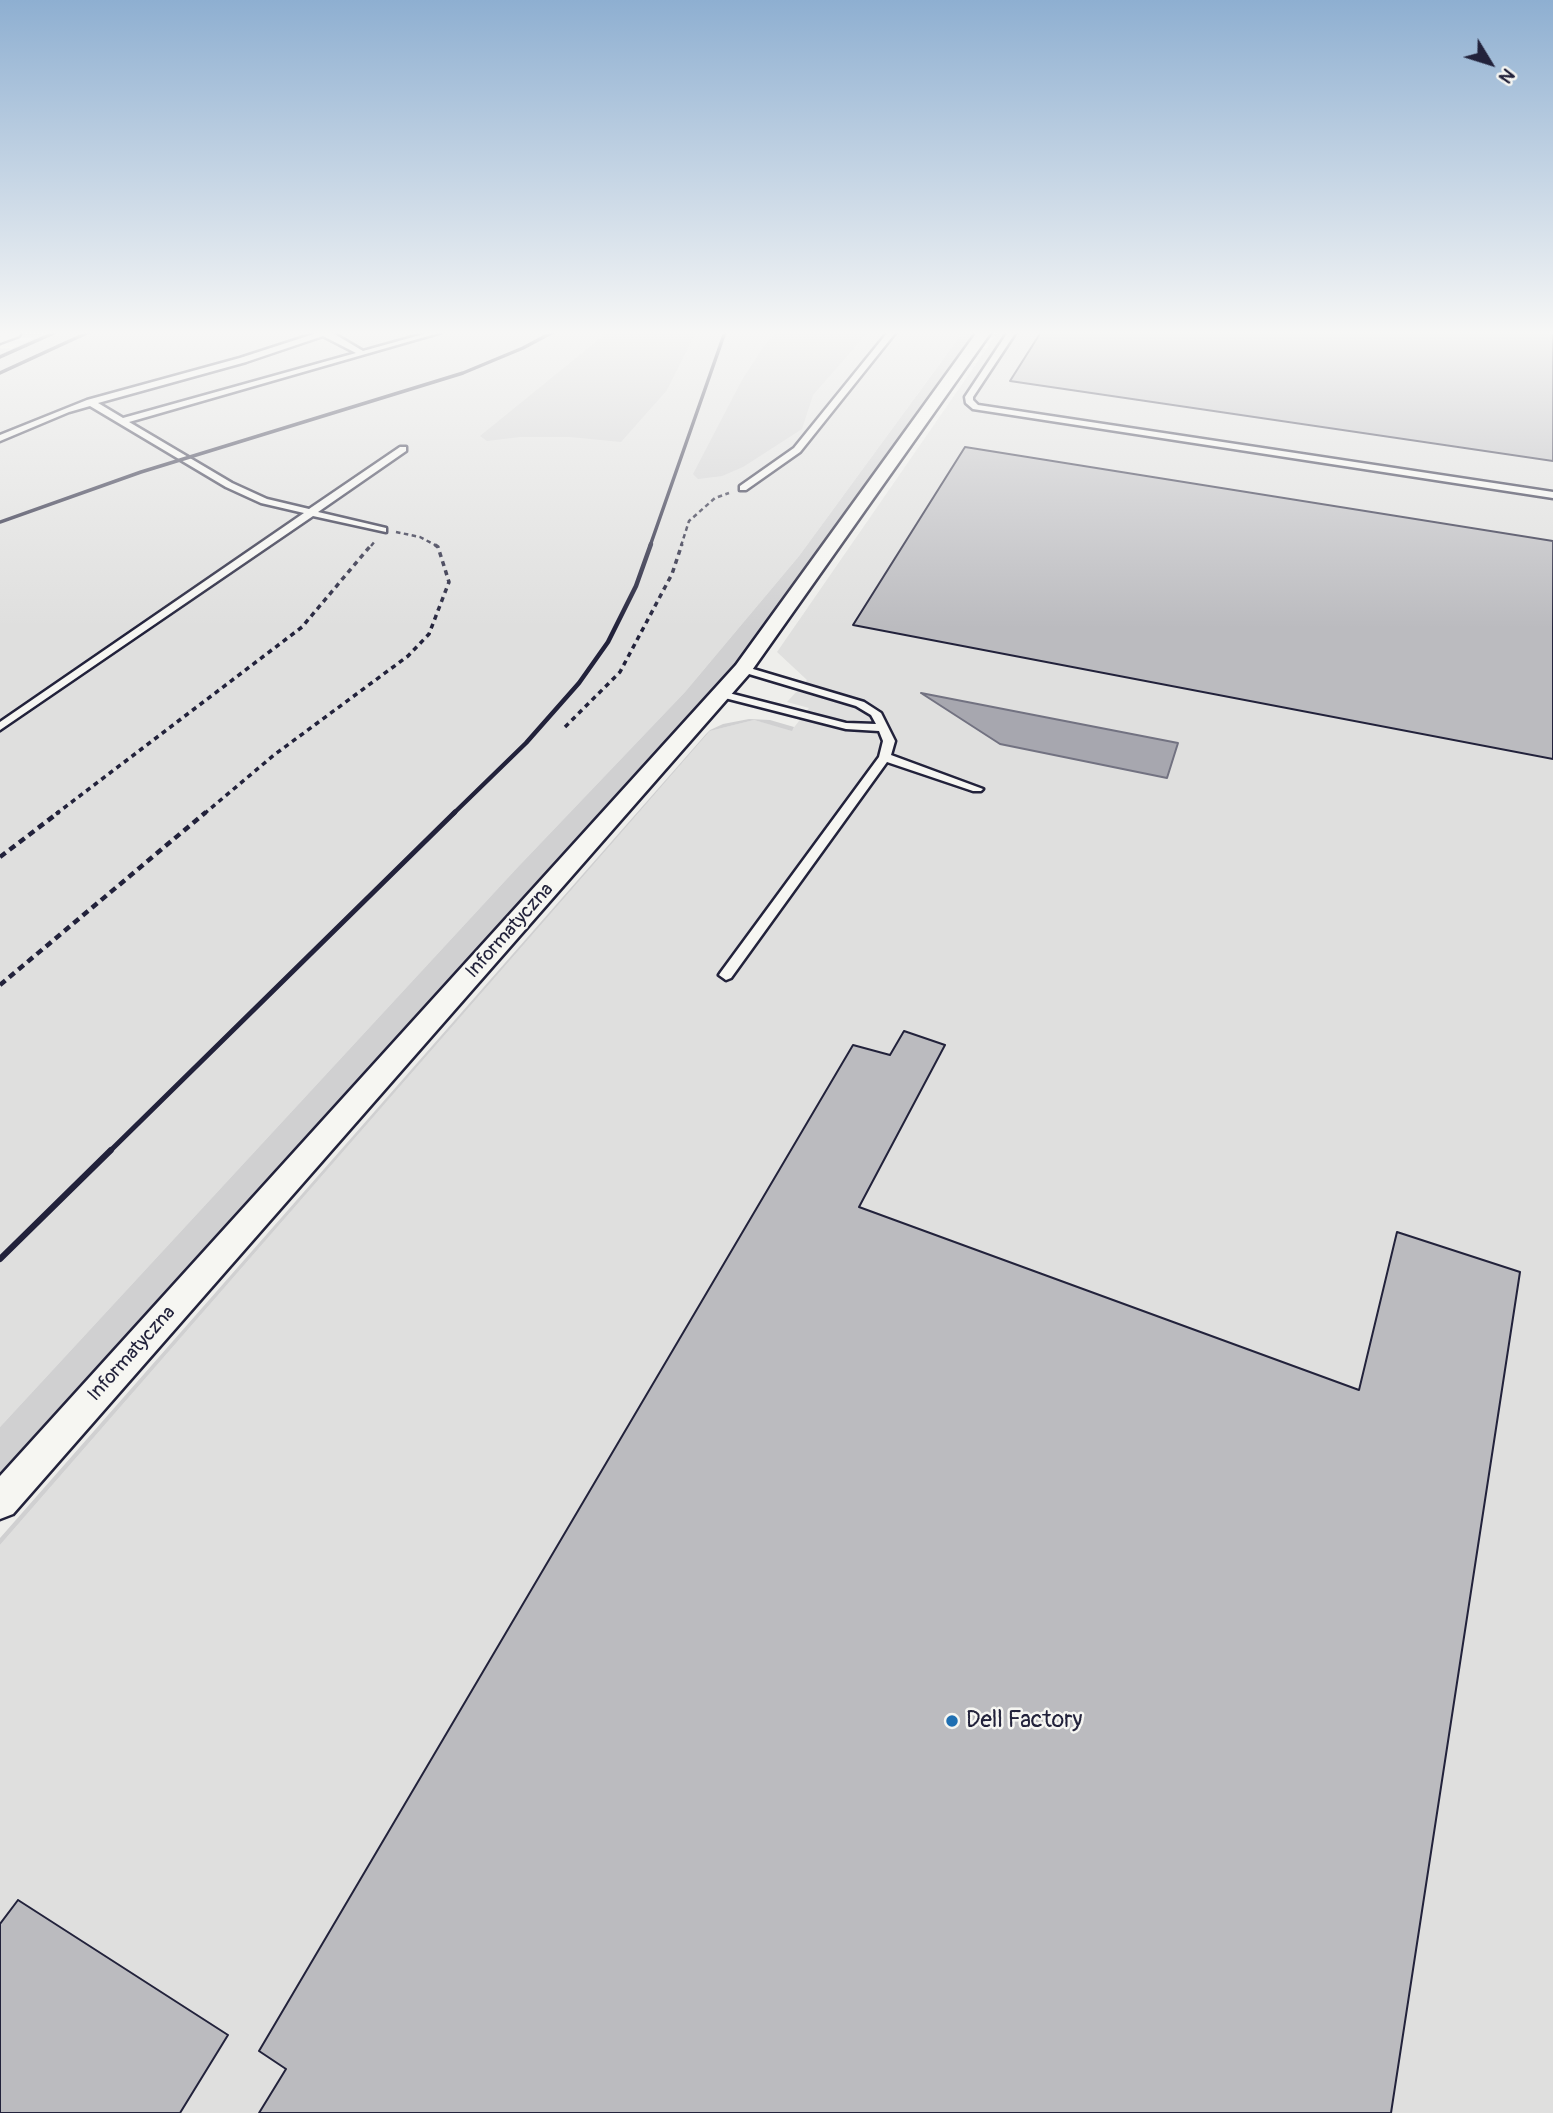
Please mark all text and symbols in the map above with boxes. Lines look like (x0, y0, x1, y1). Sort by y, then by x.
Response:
north arrow (1455, 28, 1525, 98)
text: N (1493, 63, 1520, 88)
street label: Informatyczna (461, 879, 559, 983)
street label: Informatyczna (83, 1302, 181, 1406)
place label: Dell Factory (966, 1707, 1082, 1735)
marker: Dell Factory (944, 1713, 960, 1729)

